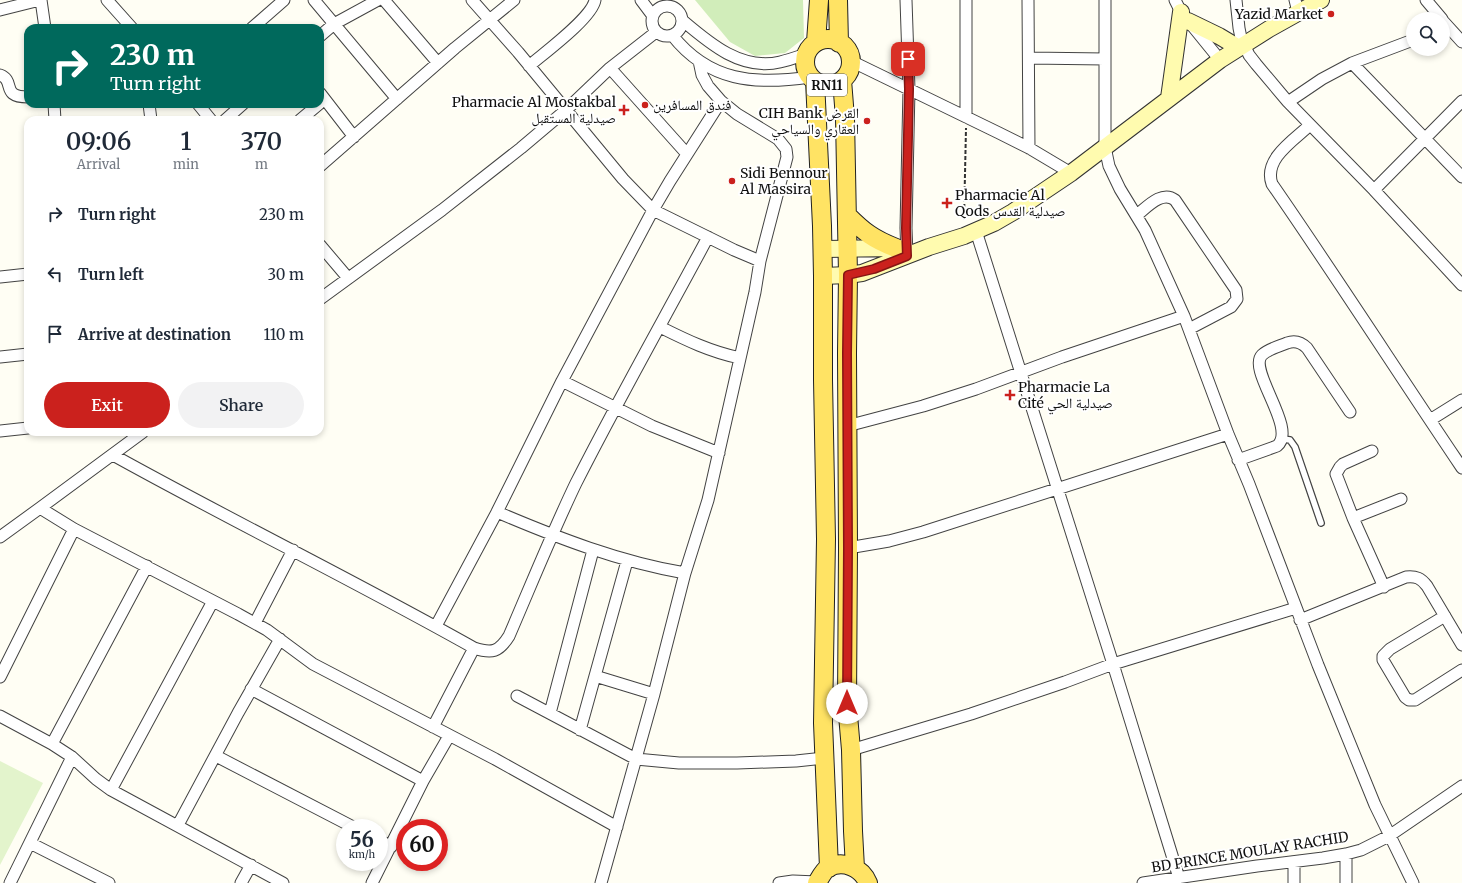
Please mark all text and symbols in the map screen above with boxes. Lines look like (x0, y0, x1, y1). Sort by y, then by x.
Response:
place label: Yazid Market (1234, 5, 1324, 23)
marker: Yazid Market (1326, 9, 1336, 19)
map controls (1406, 12, 1450, 56)
button: search (1406, 12, 1450, 56)
text: 230 m (110, 37, 195, 73)
icon: right (44, 40, 96, 92)
pin (891, 42, 925, 76)
icon: arrive (897, 48, 919, 70)
text: Turn right (110, 72, 201, 95)
road number: RN11 (807, 74, 847, 96)
place label: Pharmacie Al Mostakbal صيدلية المستقبل (452, 93, 617, 127)
place label: فندق المسافرين (653, 96, 732, 114)
marker: فندق المسافرين (640, 100, 650, 110)
place label: CIH Bank القرض العقاري والسياحي (759, 104, 859, 141)
marker: Pharmacie Al Mostakbal صيدلية المستقبل (619, 105, 629, 115)
marker: CIH Bank القرض العقاري والسياحي (862, 116, 872, 126)
text: 09:06 (66, 126, 131, 157)
text: 1 (180, 126, 191, 157)
text: 370 (241, 126, 282, 157)
text: Arrival (77, 156, 120, 173)
text: min (173, 156, 199, 173)
text: m (255, 156, 268, 173)
place label: Sidi Bennour Al Massira (739, 164, 828, 198)
marker: Sidi Bennour Al Massira (727, 176, 737, 186)
place label: Pharmacie Al Qods صيدلية القدس (955, 186, 1066, 220)
marker: Pharmacie Al Qods صيدلية القدس (942, 198, 952, 208)
icon: right (44, 203, 66, 225)
text: Turn right (78, 205, 156, 224)
text: 230 m (259, 205, 304, 224)
icon: left (44, 263, 66, 285)
text: Turn left (78, 265, 144, 284)
text: 30 m (267, 265, 304, 284)
icon: arrive (44, 323, 66, 345)
text: Arrive at destination (78, 325, 231, 344)
text: 110 m (263, 325, 304, 344)
place label: Pharmacie La Cité صيدلية الحي (1018, 378, 1113, 415)
button: Exit (44, 382, 170, 428)
button: Share (178, 382, 304, 428)
marker: Pharmacie La Cité صيدلية الحي (1005, 390, 1015, 400)
position arrow (826, 682, 868, 724)
speed limit sign: 60 (396, 819, 448, 871)
text: 56 (350, 827, 374, 852)
street label: BD PRINCE MOULAY RACHID (1150, 827, 1350, 876)
text: km/h (349, 848, 375, 861)

